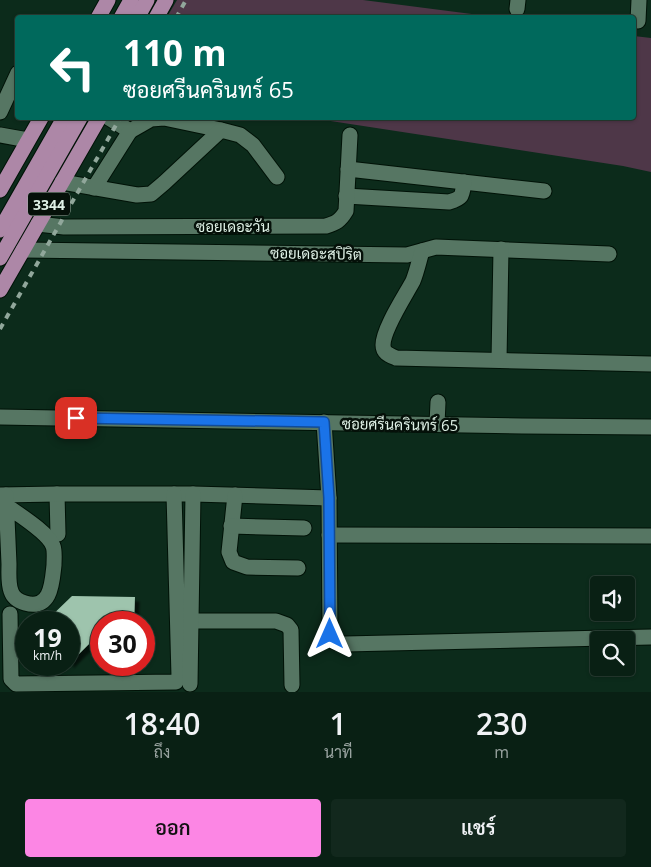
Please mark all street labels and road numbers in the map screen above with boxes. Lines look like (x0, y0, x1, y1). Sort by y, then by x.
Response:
road number: 3344 (28, 192, 70, 215)
street label: ซอยเดอะวัน (196, 216, 270, 236)
street label: ซอยเดอะสปิริต (270, 242, 362, 264)
street label: ซอยศรีนครินทร์ 65 (342, 413, 458, 435)

